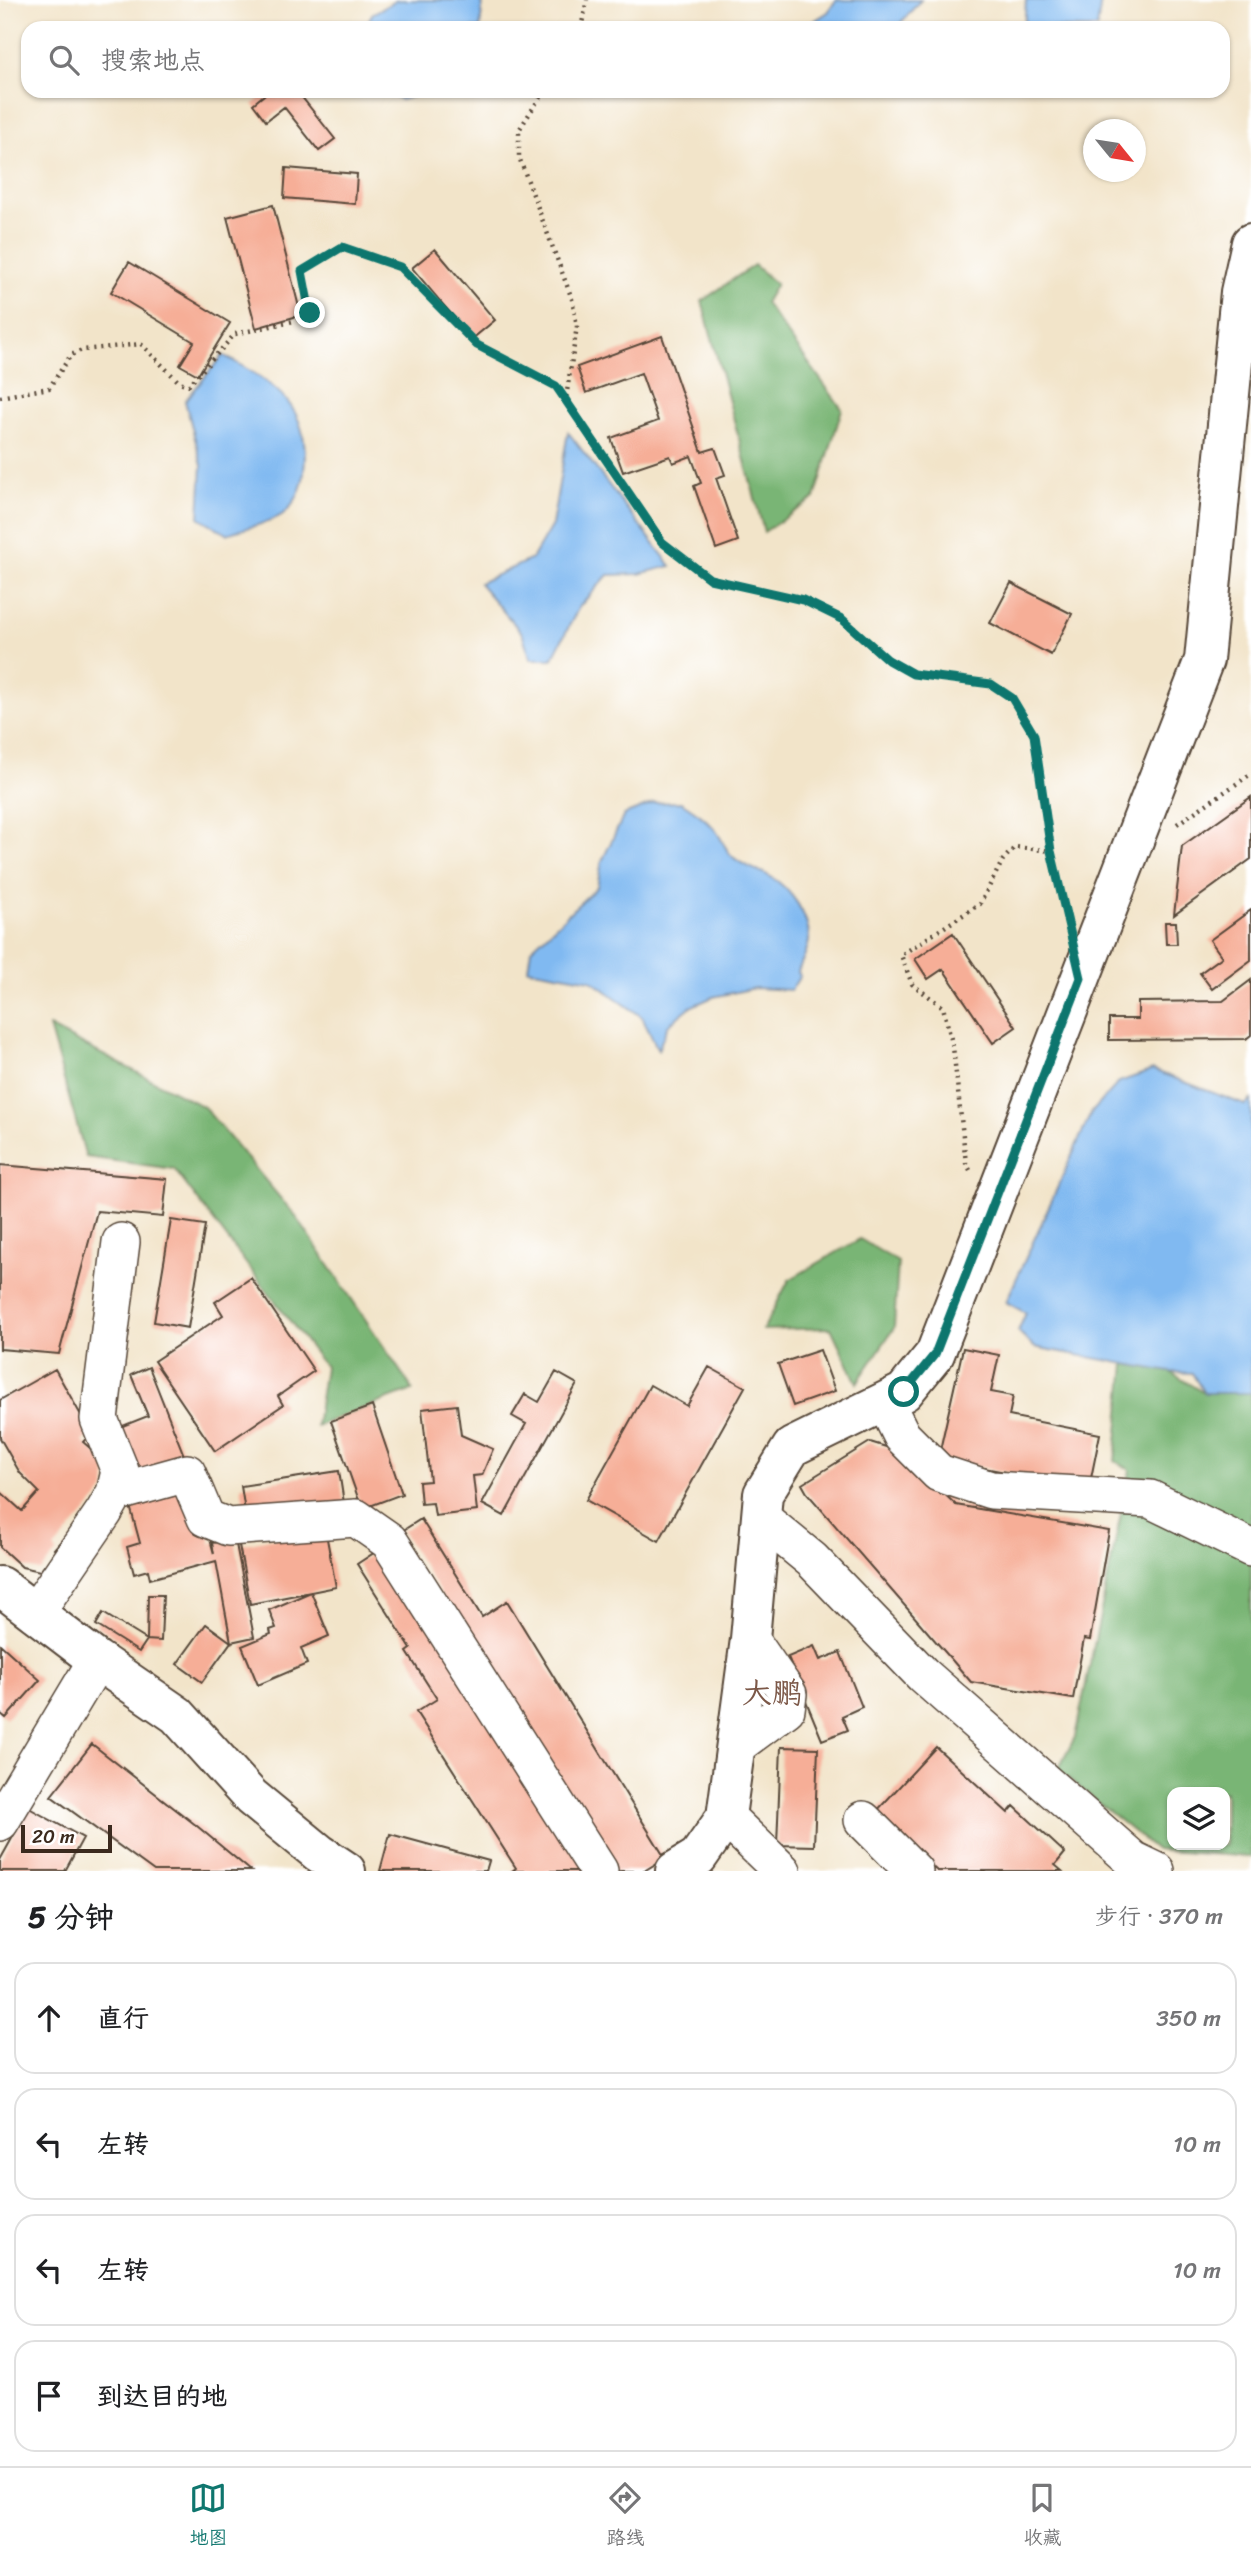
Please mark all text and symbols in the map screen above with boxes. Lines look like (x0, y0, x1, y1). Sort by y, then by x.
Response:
search box (21, 21, 1230, 98)
text: 搜索地点 (101, 37, 205, 83)
icon: search (45, 41, 83, 79)
north arrow (1083, 119, 1146, 182)
route end (294, 297, 325, 328)
route start (888, 1376, 919, 1407)
district label: 大鹏 (742, 1666, 802, 1720)
map controls (1167, 1787, 1230, 1850)
button: layers (1167, 1787, 1230, 1850)
text: 20 m (32, 1820, 75, 1853)
scale bar (21, 1822, 112, 1854)
text: 5 分钟 (28, 1890, 114, 1944)
text: 步行 · 370 m (1095, 1896, 1223, 1937)
text: 直行 (97, 1995, 149, 2041)
text: 350 m (1156, 1998, 1221, 2039)
icon: ahead (30, 1999, 68, 2037)
text: 左转 (97, 2121, 149, 2167)
text: 10 m (1173, 2124, 1221, 2165)
icon: left (30, 2125, 68, 2163)
text: 左转 (97, 2247, 149, 2293)
text: 10 m (1173, 2250, 1221, 2291)
icon: left (30, 2251, 68, 2289)
text: 到达目的地 (97, 2373, 227, 2419)
icon: arrive (30, 2377, 68, 2415)
tab: 地图 (189, 2479, 228, 2554)
tab: 路线 (606, 2479, 645, 2554)
tab: 收藏 (1023, 2479, 1062, 2554)

